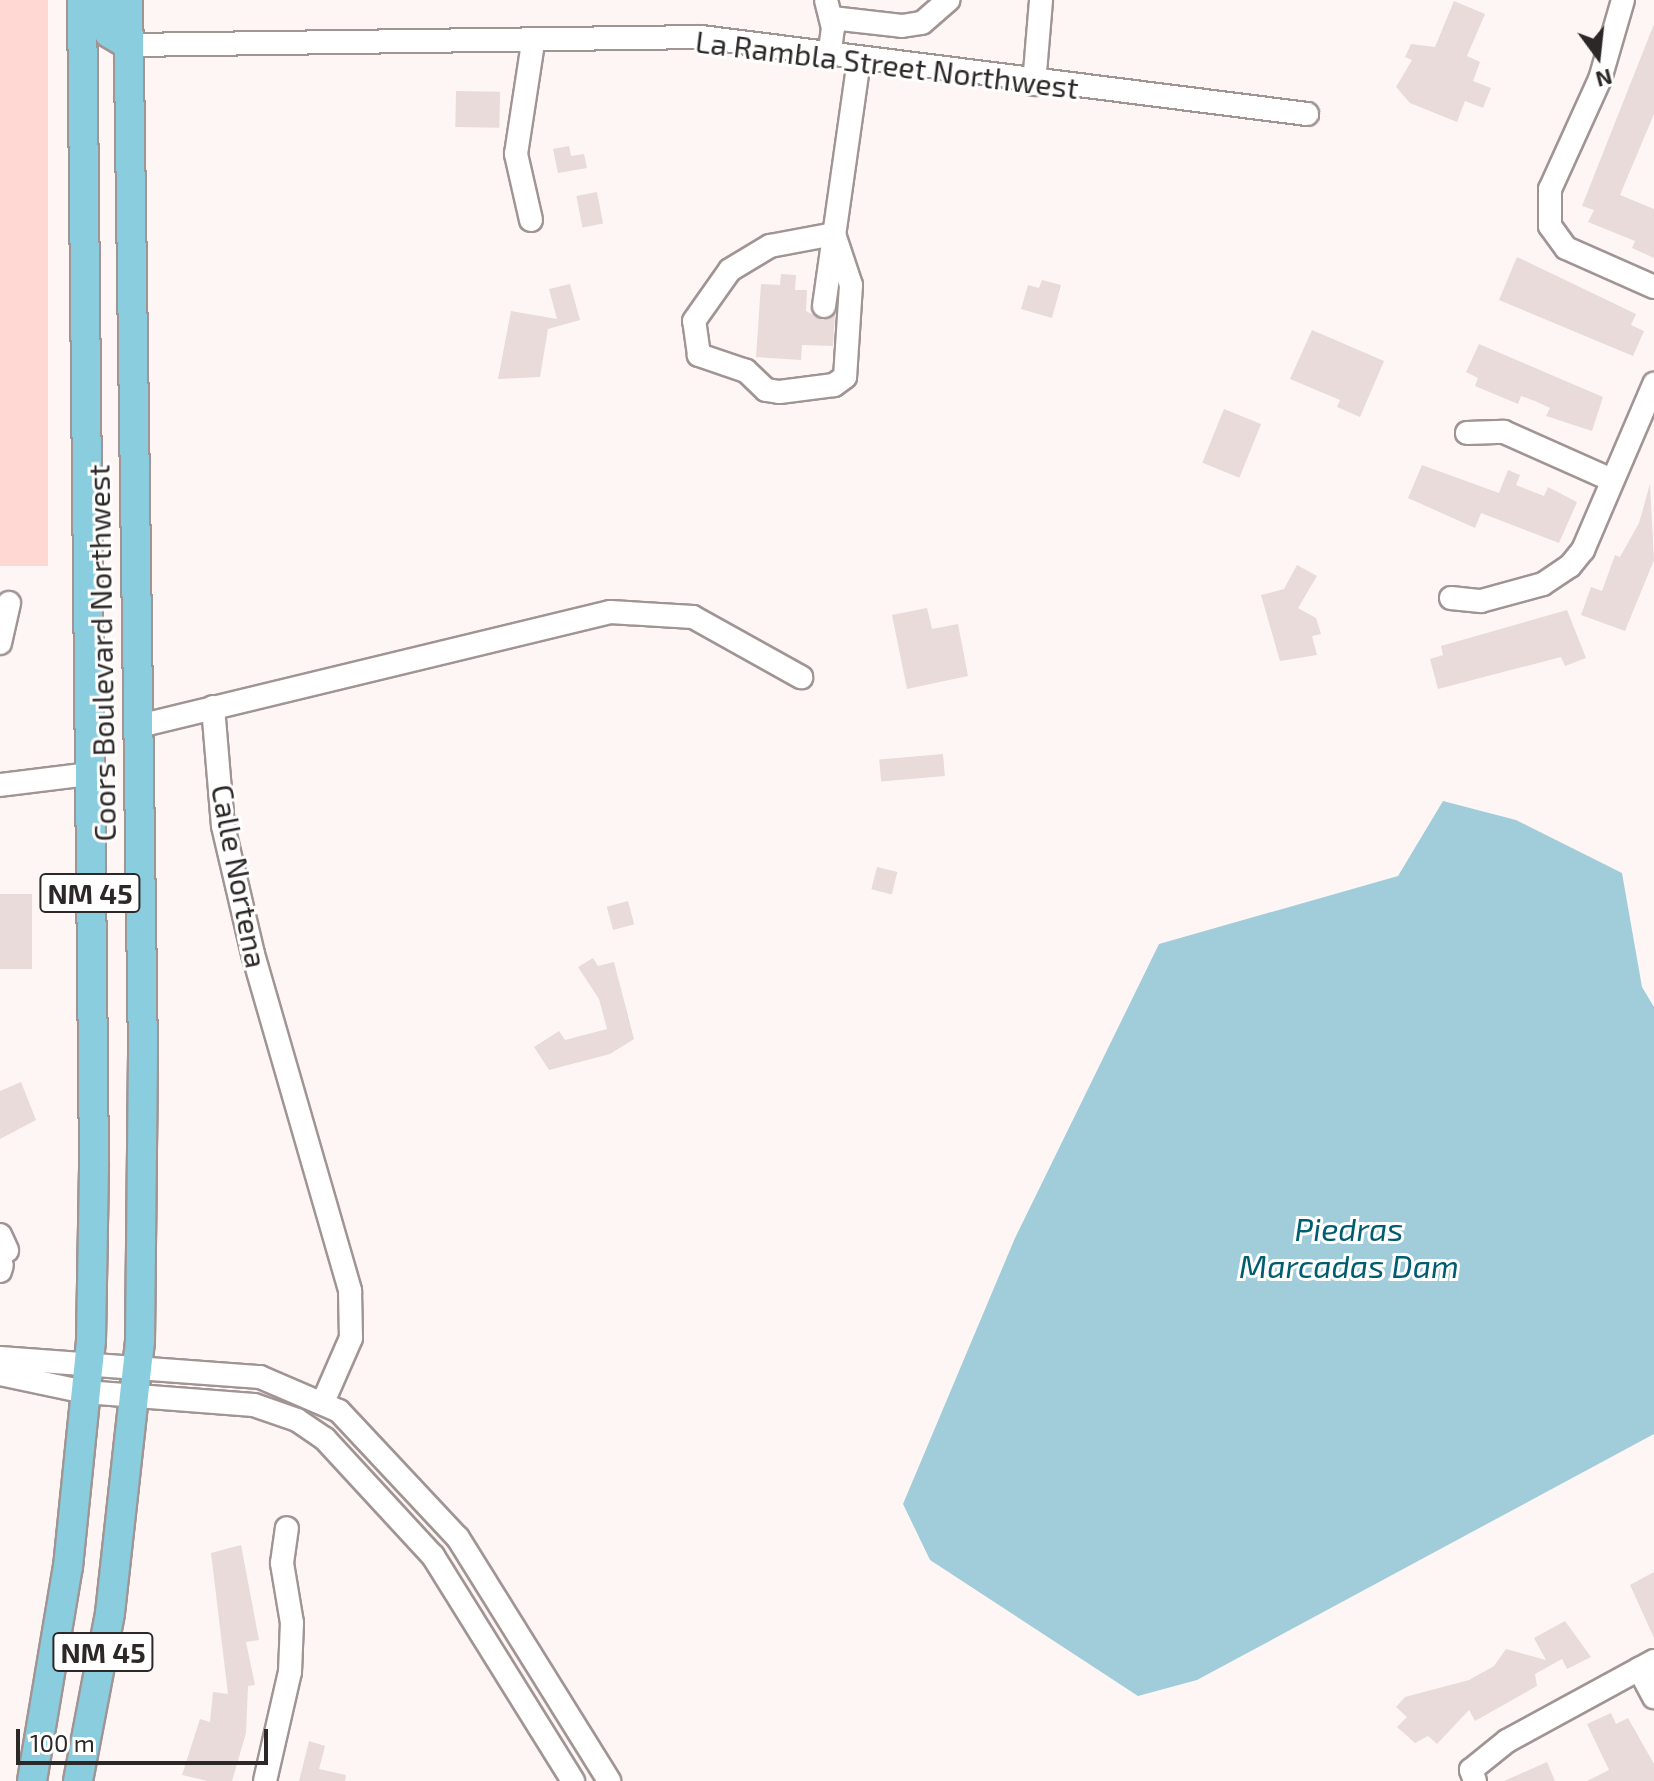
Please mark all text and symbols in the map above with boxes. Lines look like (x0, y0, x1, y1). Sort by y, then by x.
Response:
north arrow (1558, 16, 1638, 96)
street label: La Rambla Street Northwest (693, 23, 1081, 105)
text: N (1593, 65, 1615, 94)
street label: Coors Boulevard Northwest (80, 464, 122, 842)
street label: Calle Nortena (205, 781, 275, 971)
road number: NM 45 (38, 869, 142, 917)
water label: Piedras Marcadas Dam (1239, 1210, 1459, 1285)
road number: NM 45 (51, 1628, 155, 1676)
scale bar (20, 1713, 272, 1763)
text: 100 m (30, 1728, 95, 1757)

